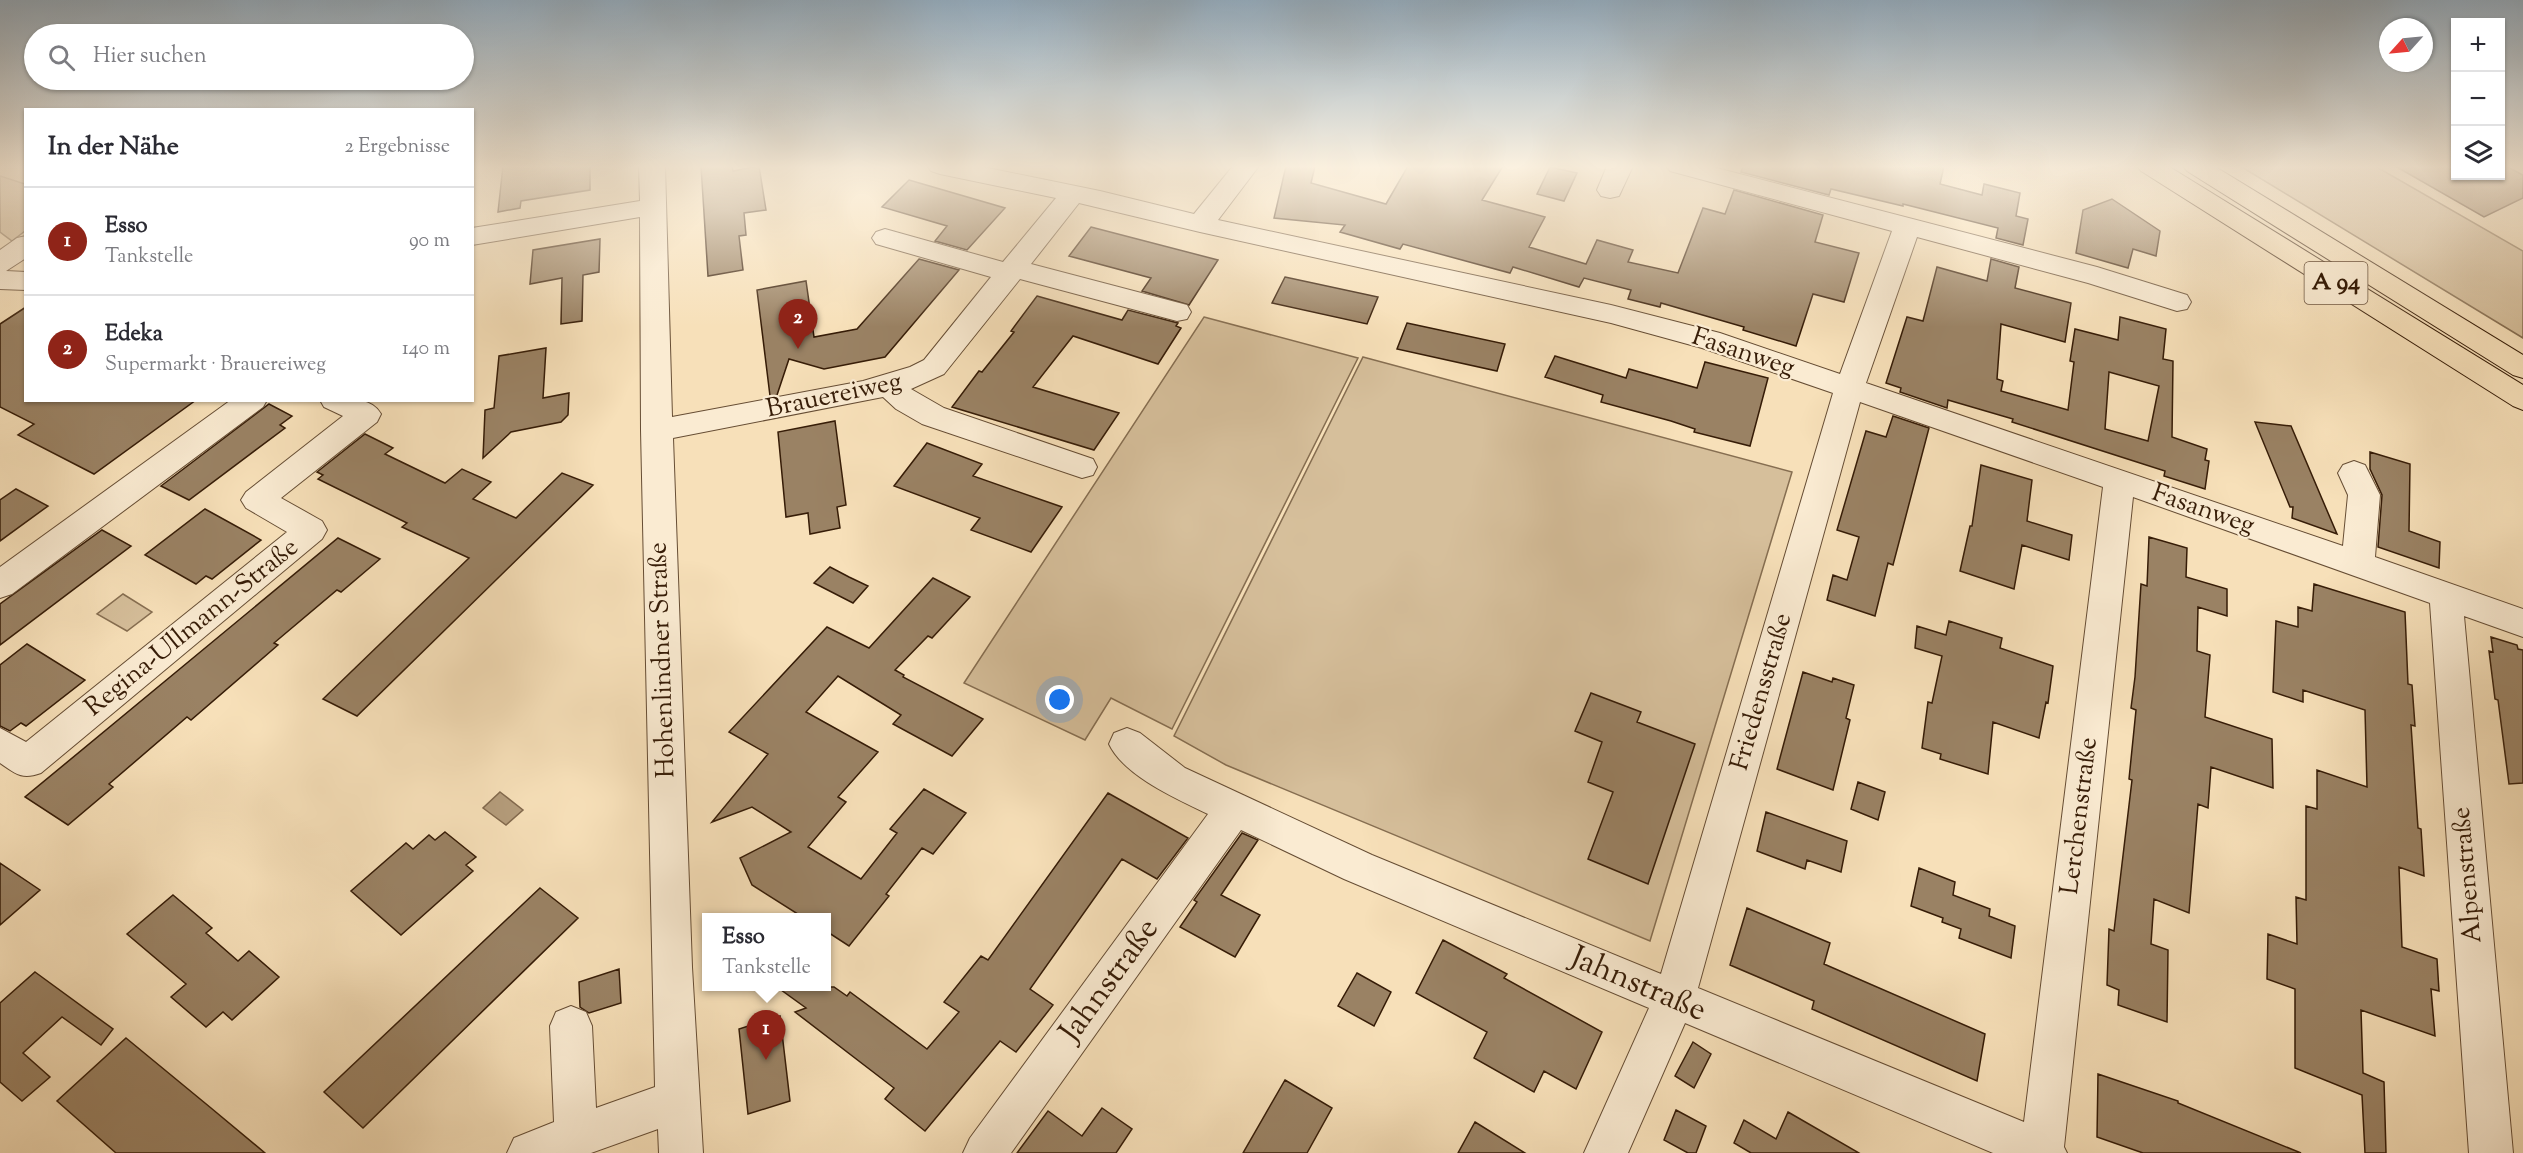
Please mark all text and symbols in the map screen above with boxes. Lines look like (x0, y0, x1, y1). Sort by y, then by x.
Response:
north arrow (2379, 18, 2433, 72)
map controls (2451, 18, 2505, 180)
button: + (2451, 18, 2505, 72)
search box (24, 24, 474, 90)
icon: search (45, 41, 78, 74)
text: Hier suchen (93, 41, 207, 73)
button: − (2451, 72, 2505, 126)
button: layers (2451, 126, 2505, 180)
text: In der Nähe (48, 129, 179, 166)
text: 2 Ergebnisse (345, 133, 450, 162)
text: Esso (105, 211, 148, 243)
text: 1 (64, 227, 71, 256)
text: 90 m (409, 227, 450, 256)
text: Tankstelle (105, 243, 193, 272)
road number: A 94 (2304, 262, 2368, 304)
pin: 2 (778, 300, 818, 349)
text: Edeka (105, 319, 163, 351)
street label: Fasanweg (1687, 319, 1799, 387)
text: 2 (63, 335, 72, 364)
text: 140 m (402, 335, 450, 364)
text: Supermarkt · Brauereiweg (105, 351, 326, 380)
street label: Brauereiweg (763, 364, 905, 428)
street label: Fasanweg (2147, 475, 2259, 545)
street label: Regina-Ullmann-Straße (77, 530, 307, 726)
street label: Hohenlindner Straße (640, 541, 686, 779)
street label: Friedensstraße (1722, 609, 1802, 775)
your location (1045, 685, 1074, 714)
street label: Lerchenstraße (2052, 735, 2108, 897)
street label: Alpenstraße (2444, 805, 2492, 945)
street label: Jahnstraße (1048, 909, 1171, 1054)
popup (702, 913, 831, 991)
text: Esso (722, 922, 765, 954)
street label: Jahnstraße (1561, 935, 1713, 1034)
text: Tankstelle (722, 954, 811, 983)
pin: 1 (746, 1010, 786, 1060)

